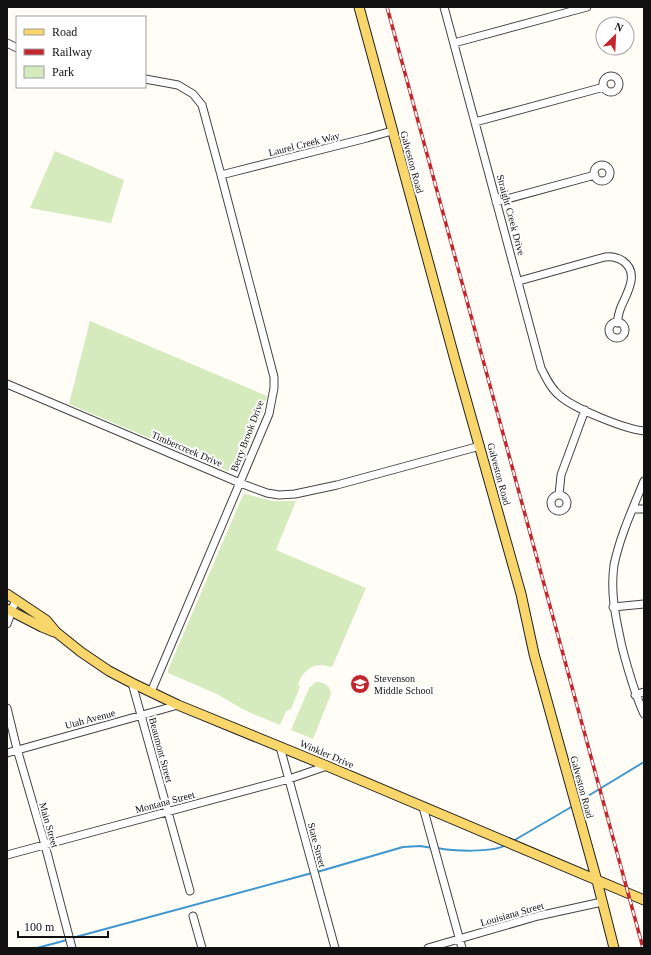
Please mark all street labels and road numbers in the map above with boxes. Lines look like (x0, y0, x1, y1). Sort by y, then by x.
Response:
street label: Laurel Creek Way (267, 130, 341, 158)
street label: Galveston Road (398, 130, 426, 194)
street label: Straight Creek Drive (495, 173, 527, 257)
street label: Berry Brook Drive (228, 398, 266, 473)
street label: Timbercreek Drive (150, 429, 225, 469)
street label: Galveston Road (485, 442, 513, 506)
street label: Utah Avenue (64, 707, 117, 731)
street label: Beaumont Street (147, 716, 175, 784)
street label: Winkler Drive (298, 738, 356, 771)
street label: Galveston Road (568, 755, 596, 819)
street label: Montana Street (134, 789, 196, 815)
street label: Main Street (37, 801, 61, 849)
street label: State Street (306, 821, 328, 869)
street label: Louisiana Street (479, 900, 545, 928)

